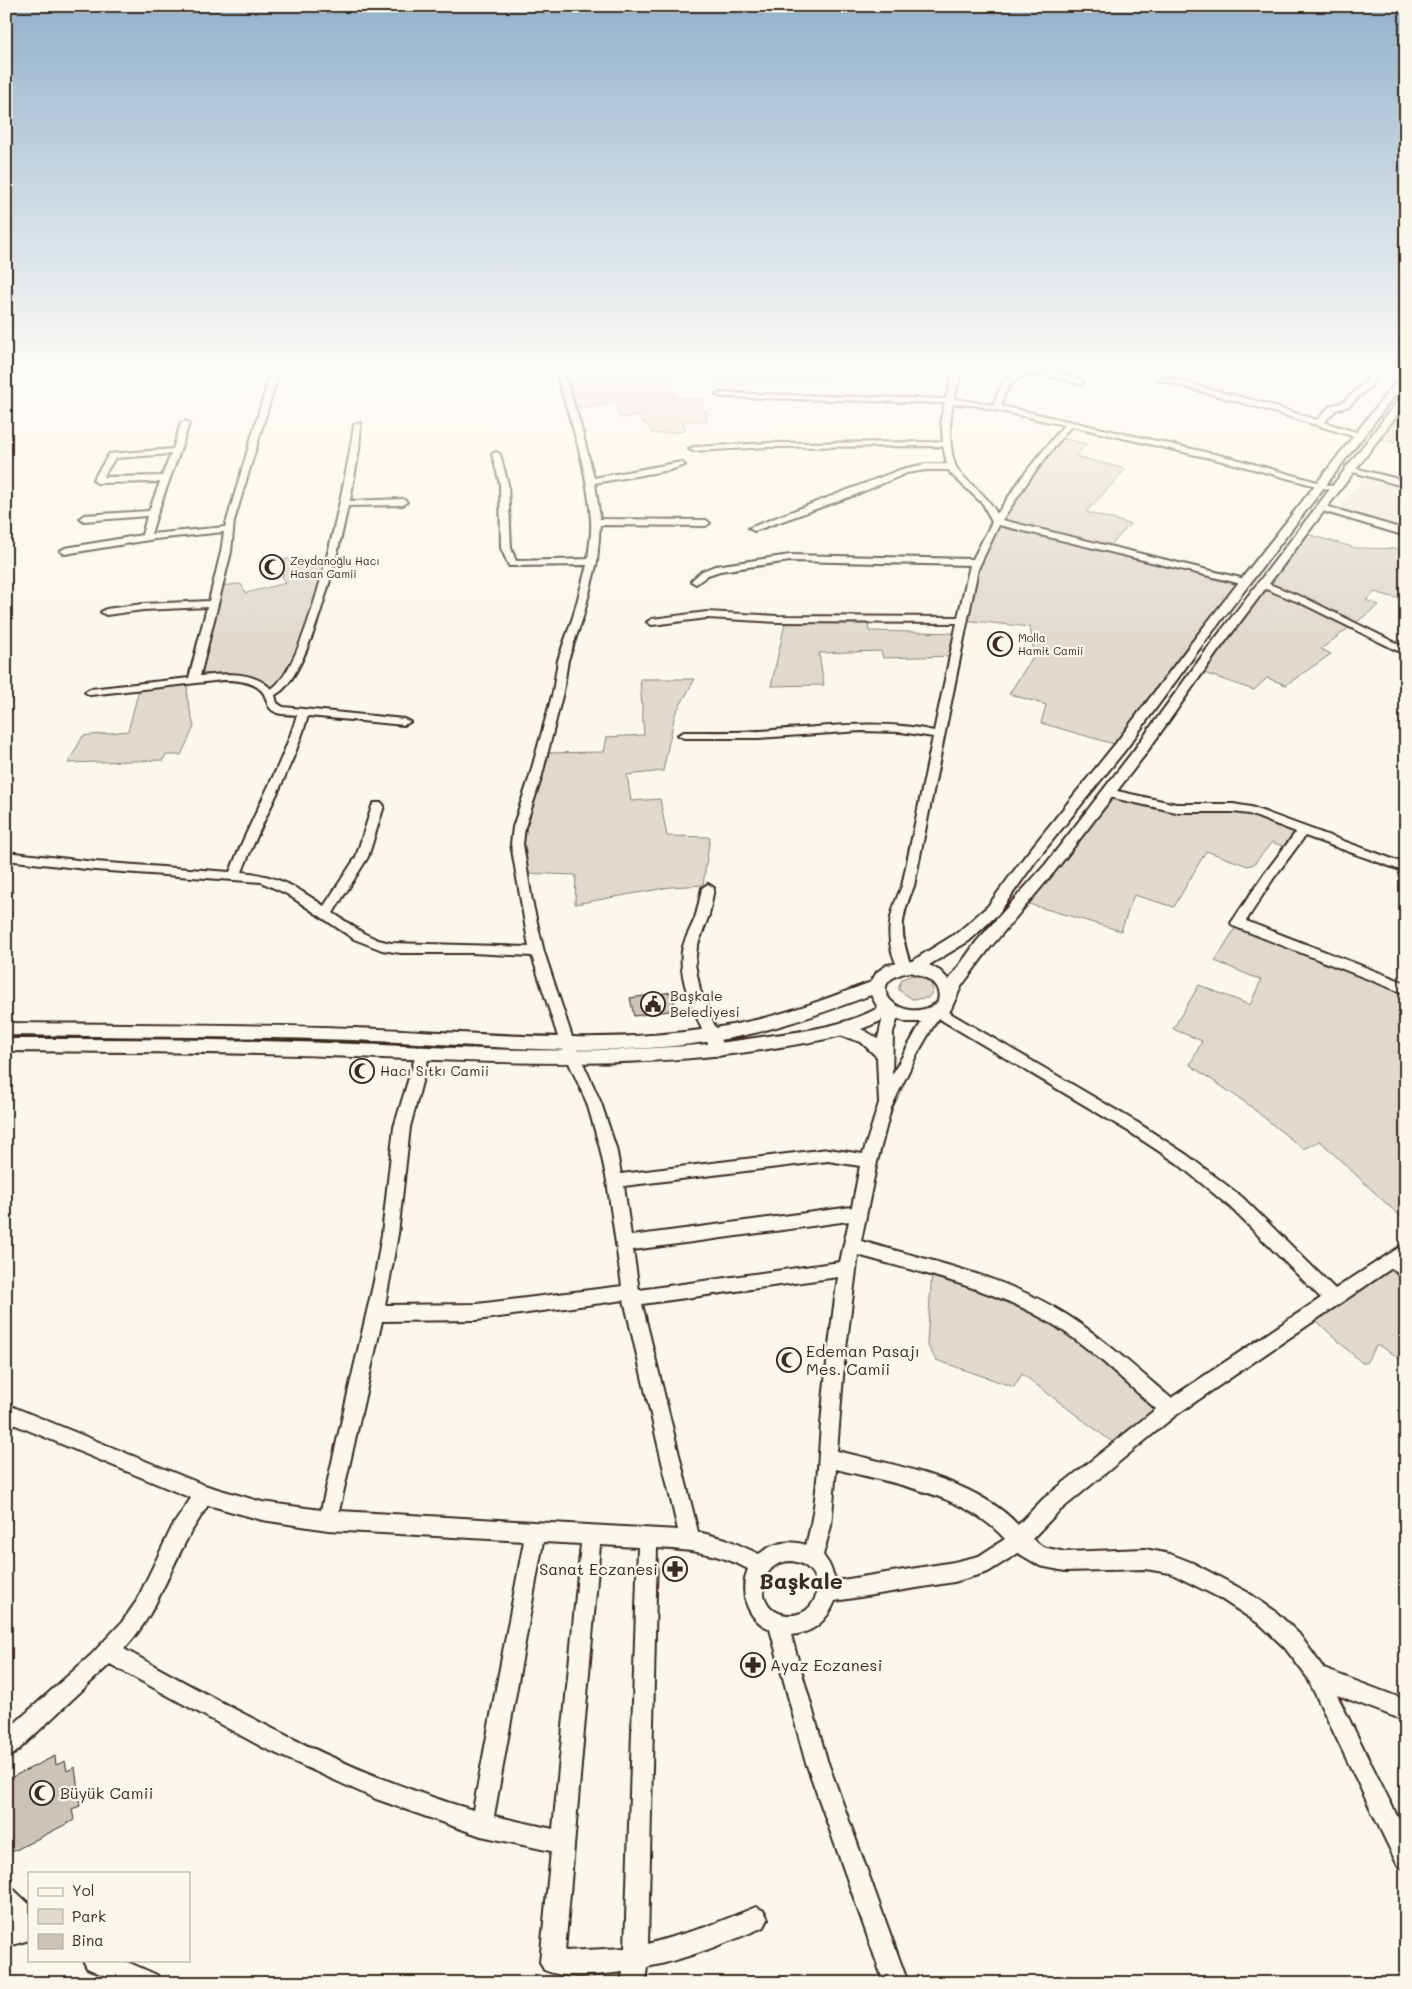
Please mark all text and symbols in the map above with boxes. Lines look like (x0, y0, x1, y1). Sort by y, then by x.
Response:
place label: Zeydanoğlu Hacı Hasan Camii (290, 553, 380, 581)
mosque icon: Zeydanoğlu Hacı Hasan Camii (259, 554, 285, 580)
place label: Molla Hamit Camii (1018, 630, 1083, 658)
mosque icon: Molla Hamit Camii (987, 631, 1013, 657)
place label: Başkale Belediyesi (670, 986, 740, 1021)
public building icon: Başkale Belediyesi (640, 991, 666, 1017)
mosque icon: Hacı Sıtkı Camii (349, 1058, 375, 1084)
place label: Hacı Sıtkı Camii (380, 1061, 489, 1080)
place label: Edeman Pasajı Mes. Camii (806, 1340, 920, 1379)
mosque icon: Edeman Pasajı Mes. Camii (776, 1347, 802, 1373)
pharmacy icon: Sanat Eczanesi (662, 1556, 688, 1582)
place label: Sanat Eczanesi (539, 1558, 658, 1579)
district label: Başkale (759, 1566, 843, 1595)
pharmacy icon: Ayaz Eczanesi (740, 1652, 766, 1678)
place label: Ayaz Eczanesi (770, 1654, 882, 1675)
mosque icon: Büyük Camii (29, 1780, 55, 1806)
place label: Büyük Camii (60, 1782, 153, 1803)
legend (28, 1872, 190, 1962)
text: Yol (72, 1880, 95, 1900)
text: Park (72, 1906, 106, 1926)
text: Bina (72, 1930, 104, 1950)

